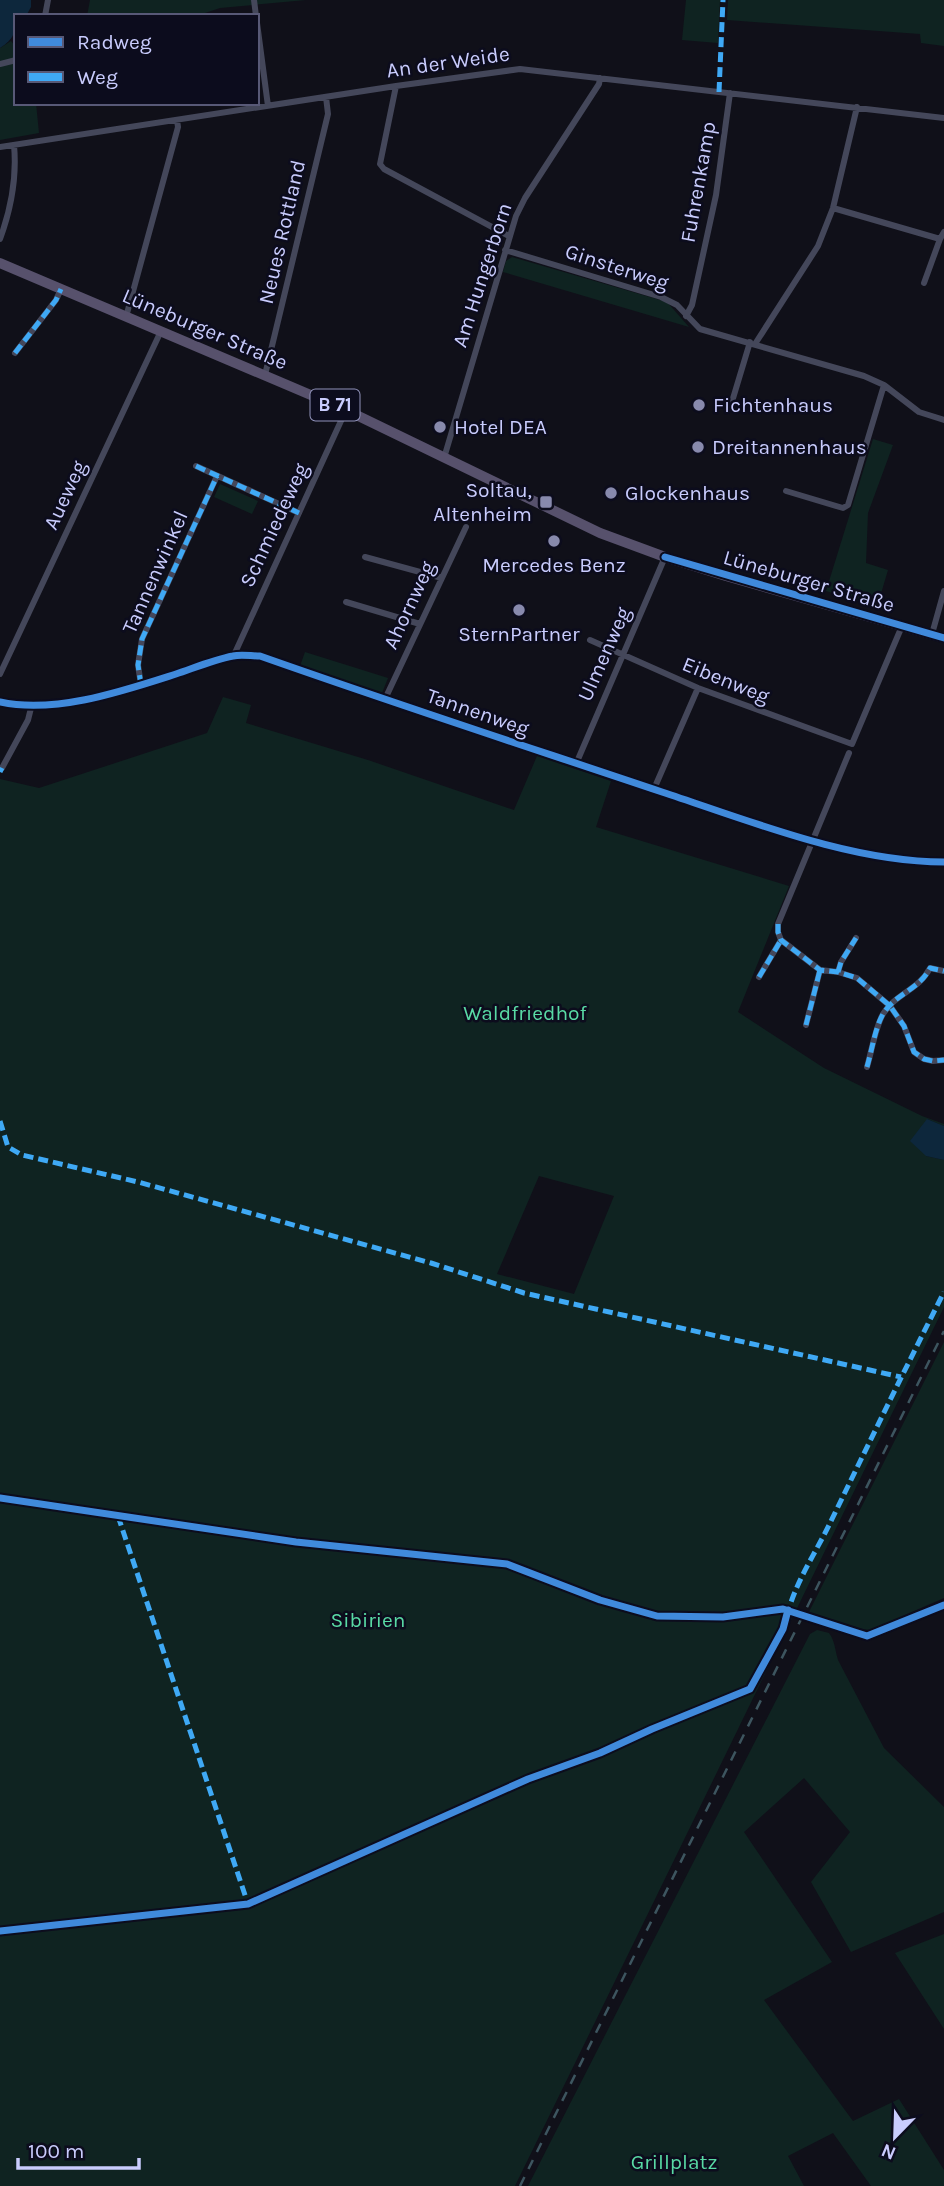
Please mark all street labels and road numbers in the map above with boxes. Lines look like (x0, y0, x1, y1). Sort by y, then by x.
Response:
street label: An der Weide (385, 41, 511, 83)
street label: Fuhrenkamp (676, 120, 720, 244)
street label: Neues Rottland (254, 158, 310, 306)
street label: Am Hungerborn (447, 200, 517, 350)
street label: Ginsterweg (562, 239, 672, 295)
street label: Lüneburger Straße (119, 283, 291, 375)
road number: B 71 (310, 390, 360, 420)
street label: Aueweg (39, 457, 91, 533)
street label: Schmiedeweg (235, 459, 313, 591)
street label: Tannenwinkel (117, 507, 193, 637)
street label: Lüneburger Straße (721, 545, 897, 617)
street label: Ahornweg (378, 557, 440, 653)
street label: Ulmenweg (573, 603, 635, 705)
street label: Eibenweg (679, 652, 773, 708)
street label: Tannenweg (424, 683, 533, 741)

